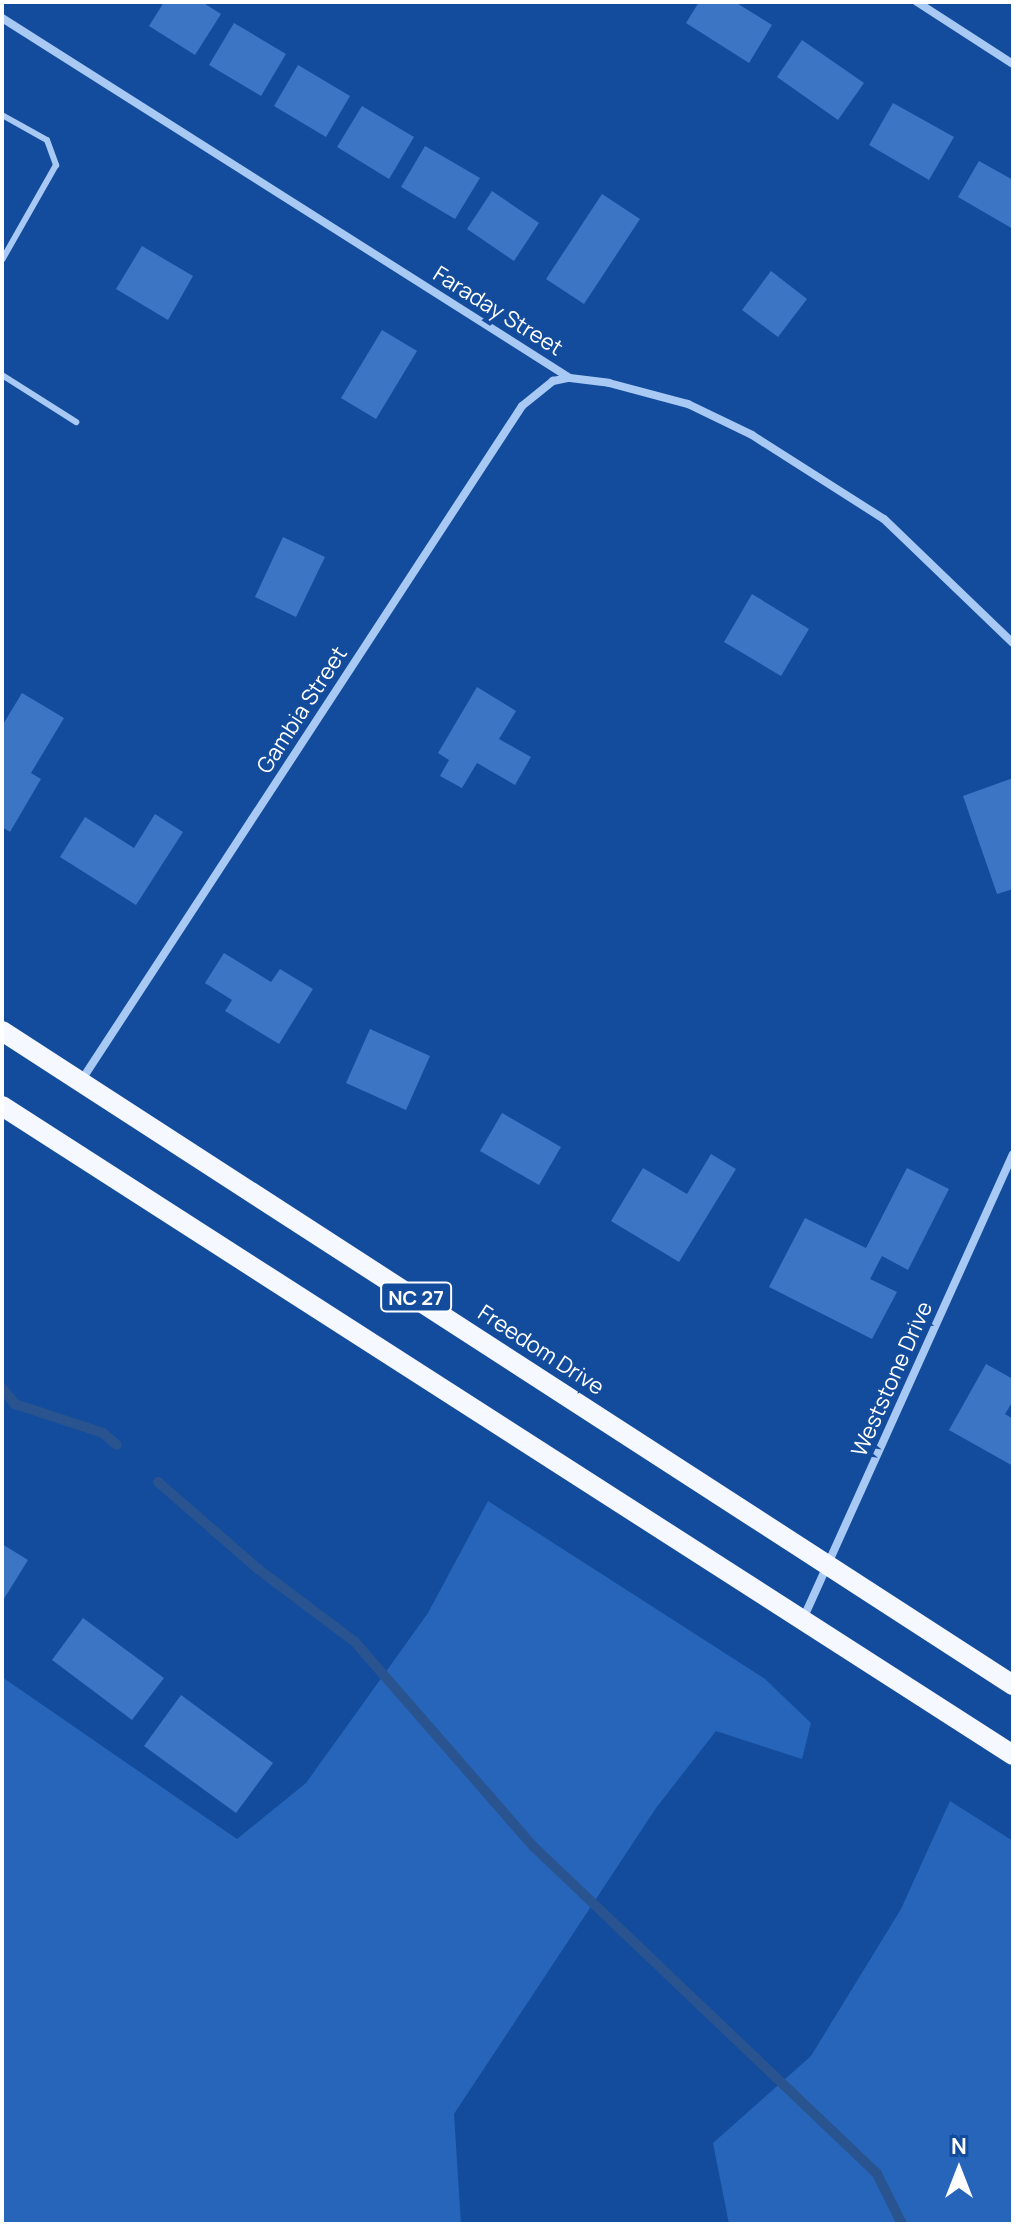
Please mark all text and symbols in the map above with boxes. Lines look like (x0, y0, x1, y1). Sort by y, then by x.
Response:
street label: Faraday Street (428, 261, 568, 361)
street label: Gambia Street (251, 642, 353, 778)
road number: NC 27 (380, 1281, 452, 1313)
street label: Weststone Drive (846, 1297, 938, 1461)
street label: Freedom Drive (473, 1299, 609, 1401)
north arrow (919, 2130, 999, 2210)
text: N (951, 2131, 967, 2161)

